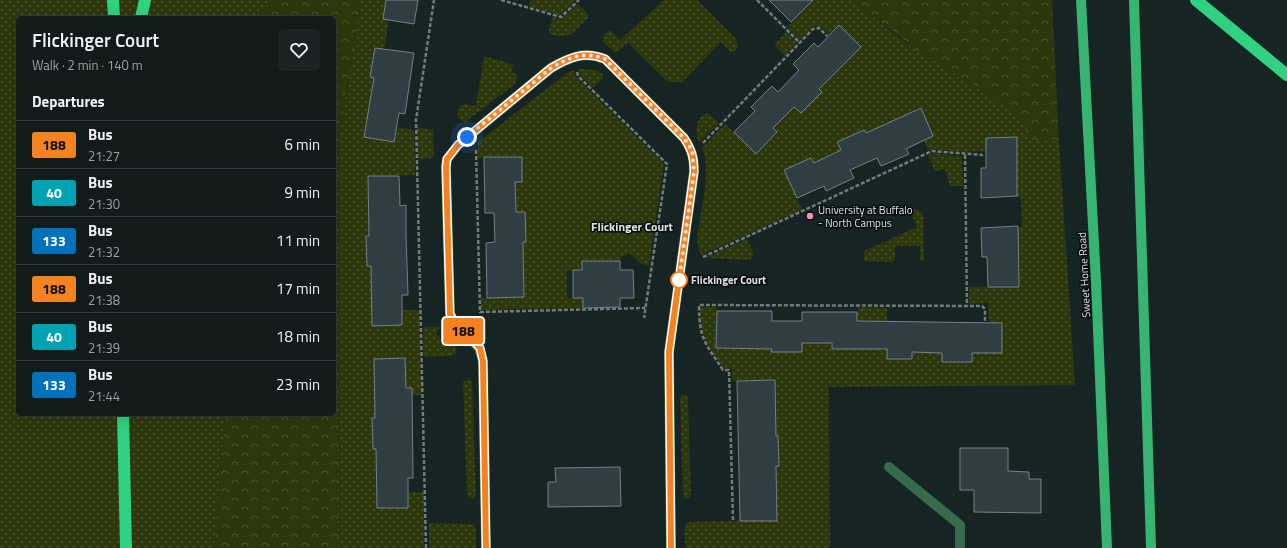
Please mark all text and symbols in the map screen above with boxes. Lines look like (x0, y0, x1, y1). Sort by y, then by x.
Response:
text: Flickinger Court (32, 25, 159, 54)
button: heart (278, 29, 320, 71)
text: Walk · 2 min · 140 m (32, 55, 143, 75)
text: Departures (32, 90, 105, 113)
text: Bus (88, 123, 113, 146)
your location (457, 127, 477, 147)
text: 6 min (284, 133, 320, 156)
text: 188 (42, 134, 66, 155)
text: 21:27 (88, 146, 120, 166)
text: Bus (88, 171, 113, 194)
text: 9 min (284, 181, 320, 204)
text: 40 (46, 182, 62, 203)
text: 21:30 (88, 194, 120, 214)
place label: University at Buffalo - North Campus (818, 202, 913, 231)
marker: University at Buffalo - North Campus (805, 211, 815, 221)
district label: Flickinger Court (591, 217, 674, 236)
text: Bus (88, 219, 113, 242)
text: 11 min (276, 229, 320, 252)
text: 133 (42, 230, 66, 251)
street label: Sweet Home Road (1074, 232, 1094, 318)
text: 21:32 (88, 242, 120, 262)
text: Bus (88, 267, 113, 290)
marker: Flickinger Court (670, 271, 688, 289)
place label: Flickinger Court (691, 272, 766, 288)
text: 17 min (276, 277, 320, 300)
text: 188 (42, 278, 66, 299)
text: 21:38 (88, 290, 120, 310)
text: Bus (88, 315, 113, 338)
line badge: 188 (440, 318, 486, 344)
text: 188 (451, 320, 475, 341)
text: 18 min (276, 325, 320, 348)
text: 40 (46, 326, 62, 347)
text: 21:39 (88, 338, 120, 358)
text: Bus (88, 363, 113, 386)
text: 23 min (276, 373, 320, 396)
text: 133 (42, 374, 66, 395)
text: 21:44 (88, 386, 120, 406)

